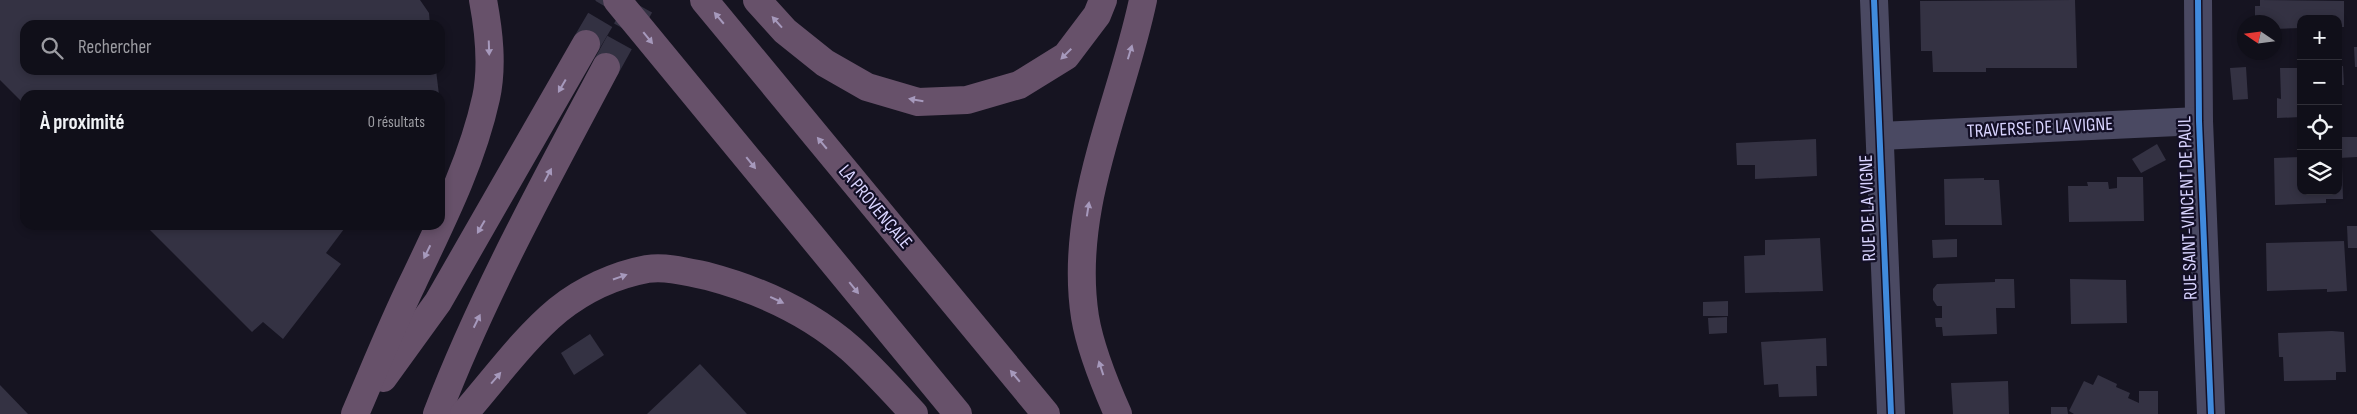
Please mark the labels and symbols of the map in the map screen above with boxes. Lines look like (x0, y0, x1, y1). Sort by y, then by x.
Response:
one-way arrow (713, 11, 724, 24)
north arrow (2237, 15, 2282, 60)
one-way arrow (771, 16, 783, 28)
one-way arrow (642, 31, 653, 44)
one-way arrow (485, 41, 493, 57)
one-way arrow (1126, 45, 1134, 60)
one-way arrow (1060, 48, 1072, 60)
one-way arrow (557, 80, 566, 93)
one-way arrow (907, 96, 923, 104)
street label: TRAVERSE DE LA VIGNE (1966, 113, 2114, 143)
street label: RUE SAINT-VINCENT DE PAUL (2173, 116, 2203, 300)
one-way arrow (817, 137, 828, 149)
street label: RUE DE LA VIGNE (1855, 154, 1881, 262)
one-way arrow (746, 156, 757, 169)
street label: LA PROVENÇALE (833, 160, 917, 254)
one-way arrow (544, 168, 553, 182)
one-way arrow (1084, 201, 1092, 217)
one-way arrow (476, 221, 485, 234)
one-way arrow (423, 245, 431, 259)
one-way arrow (613, 273, 628, 281)
one-way arrow (849, 282, 860, 295)
one-way arrow (770, 297, 784, 305)
one-way arrow (473, 314, 481, 328)
one-way arrow (1097, 361, 1104, 376)
one-way arrow (1009, 370, 1020, 383)
one-way arrow (491, 371, 502, 384)

